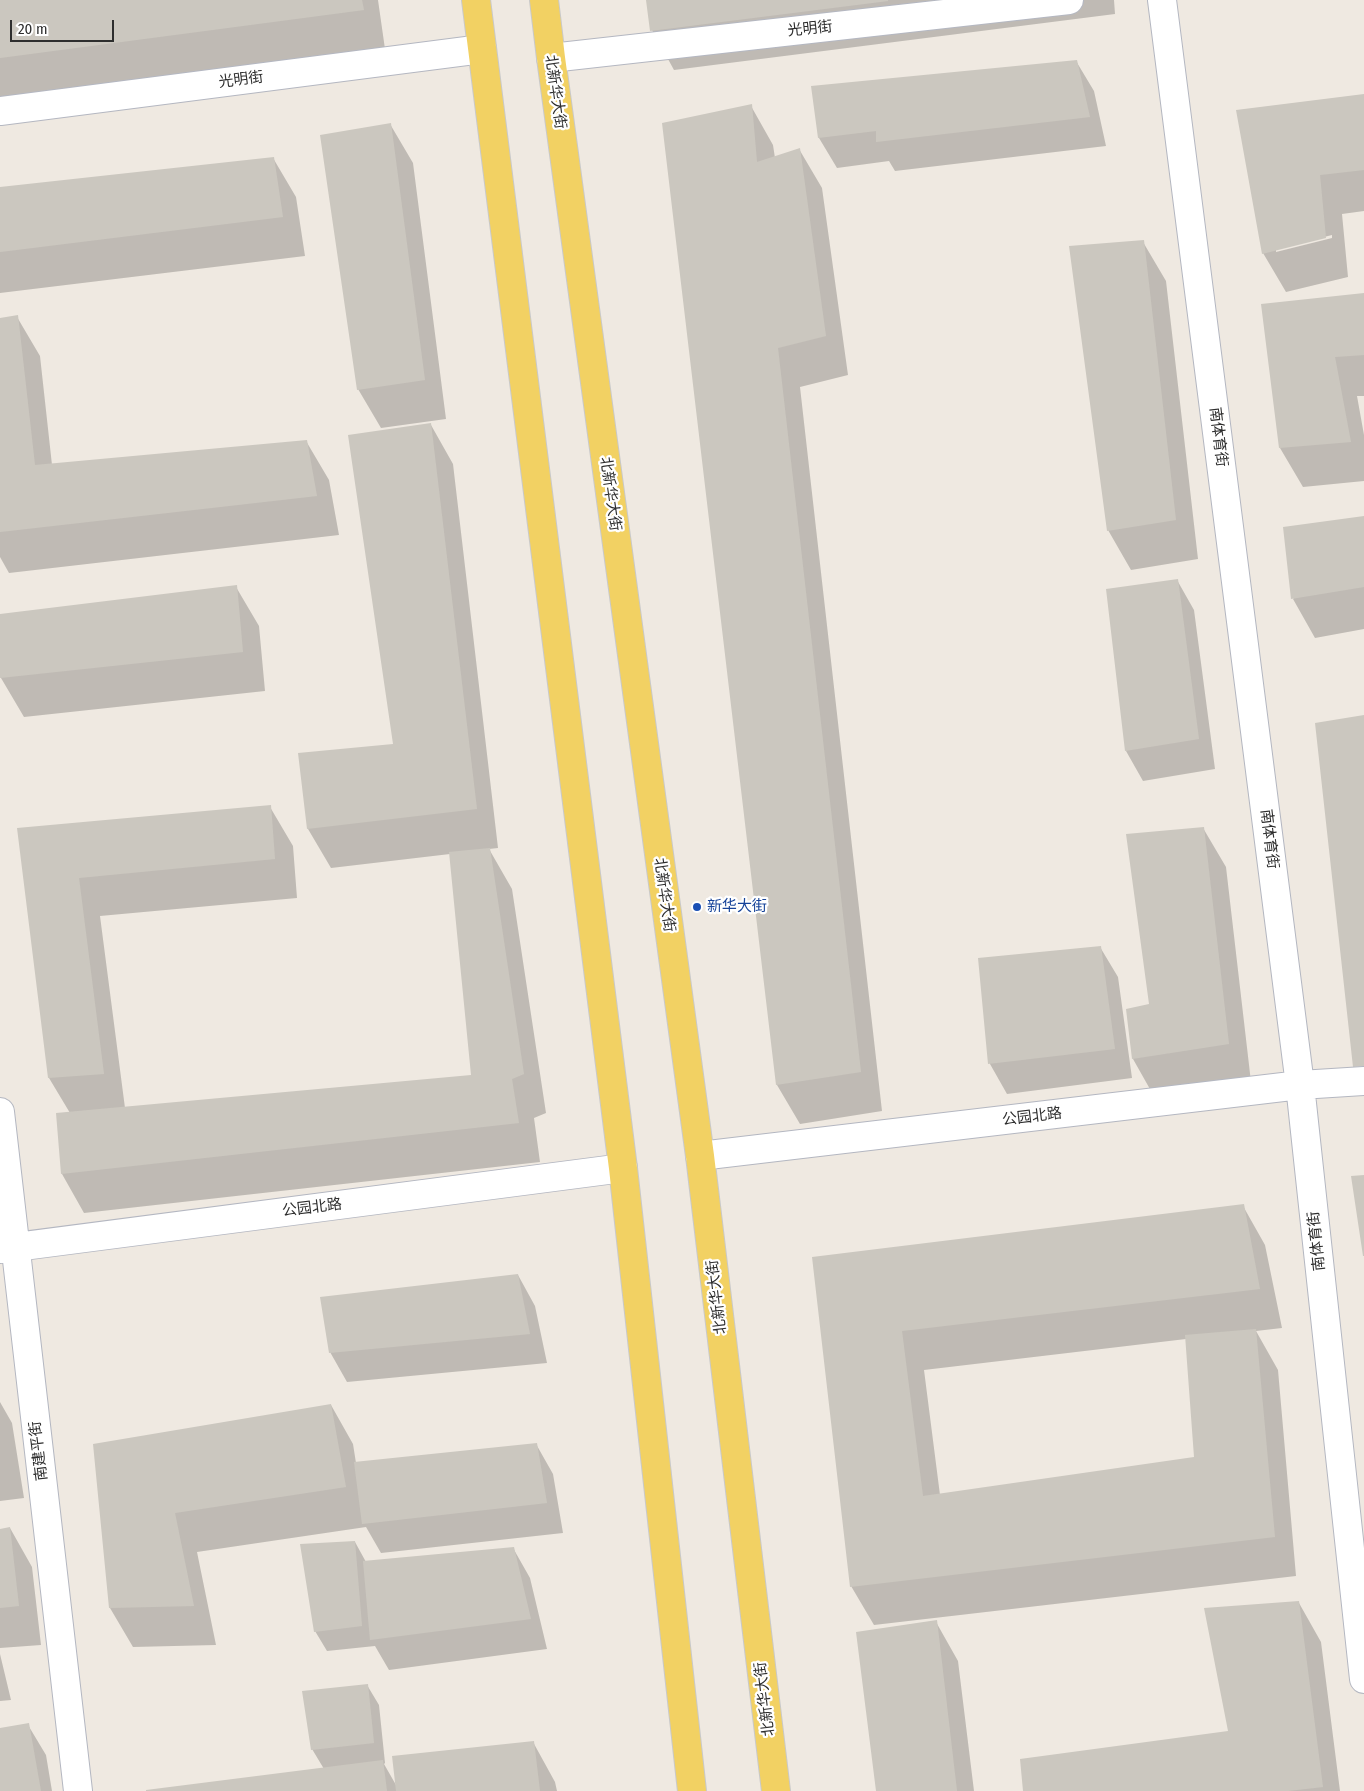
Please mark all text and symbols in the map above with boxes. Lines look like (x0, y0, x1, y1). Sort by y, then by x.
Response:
scale bar (12, 10, 116, 42)
street label: 光明街 (787, 18, 833, 40)
text: 20 m (18, 20, 48, 38)
street label: 北新华大街 (541, 54, 569, 130)
street label: 光明街 (218, 68, 264, 92)
street label: 南体育街 (1205, 406, 1231, 468)
street label: 北新华大街 (596, 456, 624, 532)
street label: 南体育街 (1256, 808, 1282, 870)
street label: 北新华大街 (650, 857, 678, 933)
place label: 新华大街 (707, 898, 767, 916)
marker: 新华大街 (691, 901, 703, 913)
street label: 公园北路 (1001, 1104, 1063, 1130)
street label: 公园北路 (281, 1195, 343, 1221)
street label: 南体育街 (1305, 1210, 1329, 1272)
street label: 北新华大街 (703, 1259, 731, 1335)
street label: 南建平街 (26, 1420, 52, 1482)
street label: 北新华大街 (751, 1661, 779, 1737)

